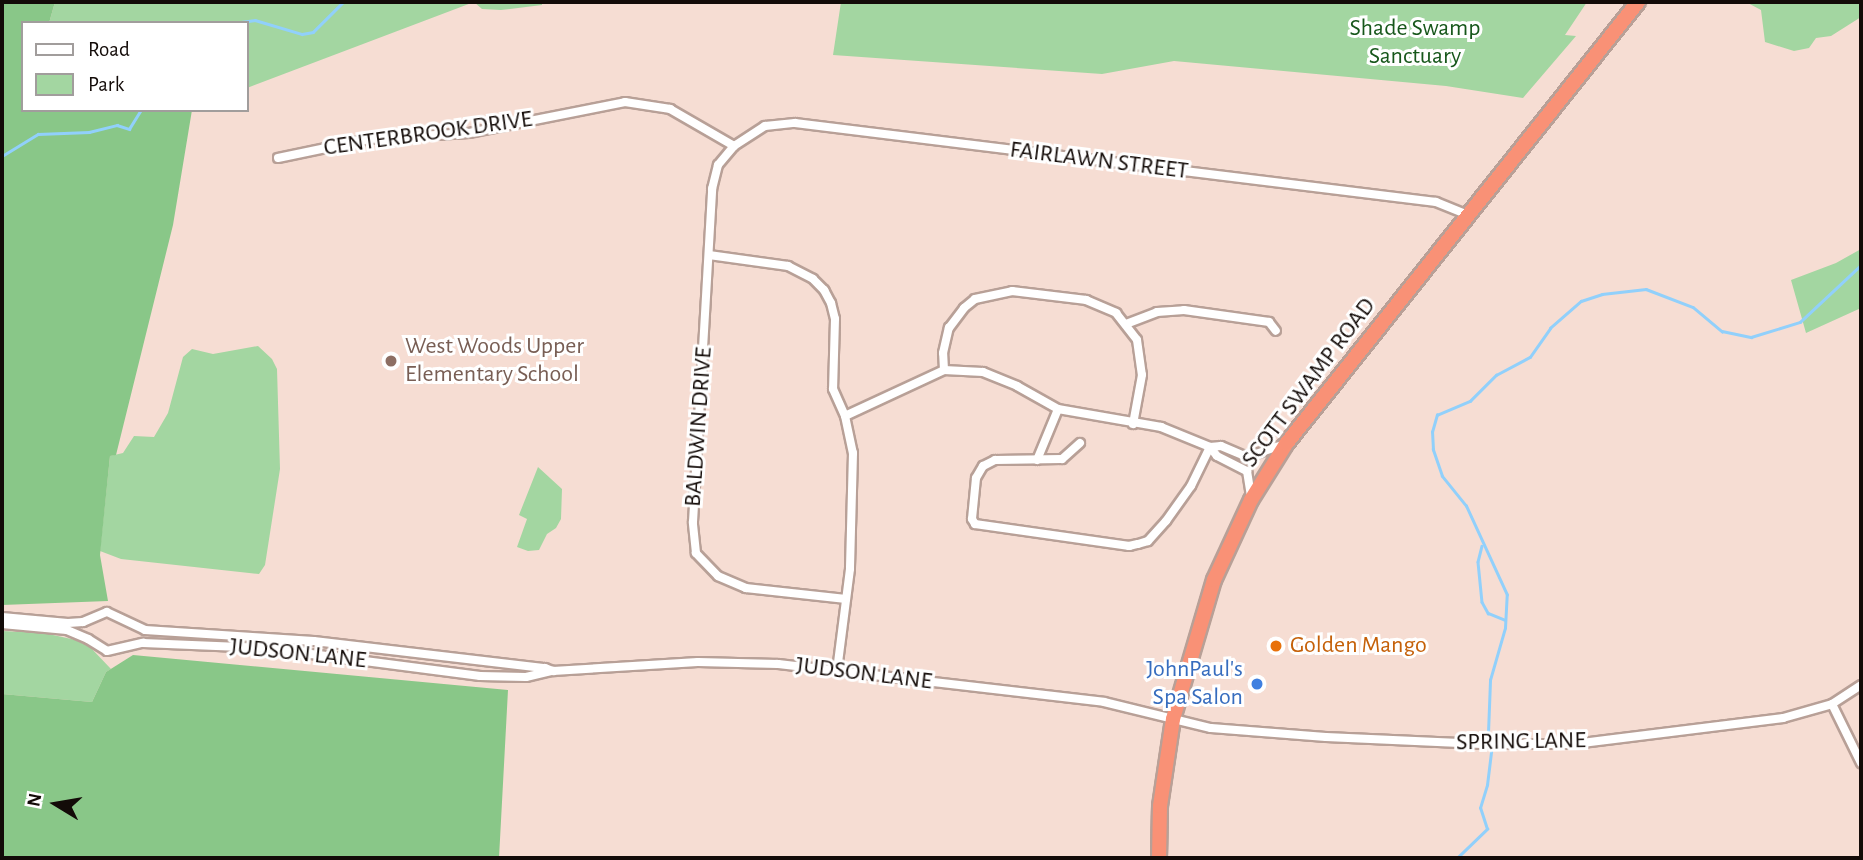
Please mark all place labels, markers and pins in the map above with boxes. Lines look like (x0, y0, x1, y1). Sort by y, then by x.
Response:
place label: West Woods Upper Elementary School (405, 333, 584, 389)
marker: West Woods Upper Elementary School (383, 353, 399, 369)
place label: Golden Mango (1290, 632, 1427, 660)
marker: Golden Mango (1268, 638, 1284, 654)
place label: JohnPaul's Spa Salon (1146, 656, 1243, 712)
marker: JohnPaul's Spa Salon (1249, 676, 1265, 692)

